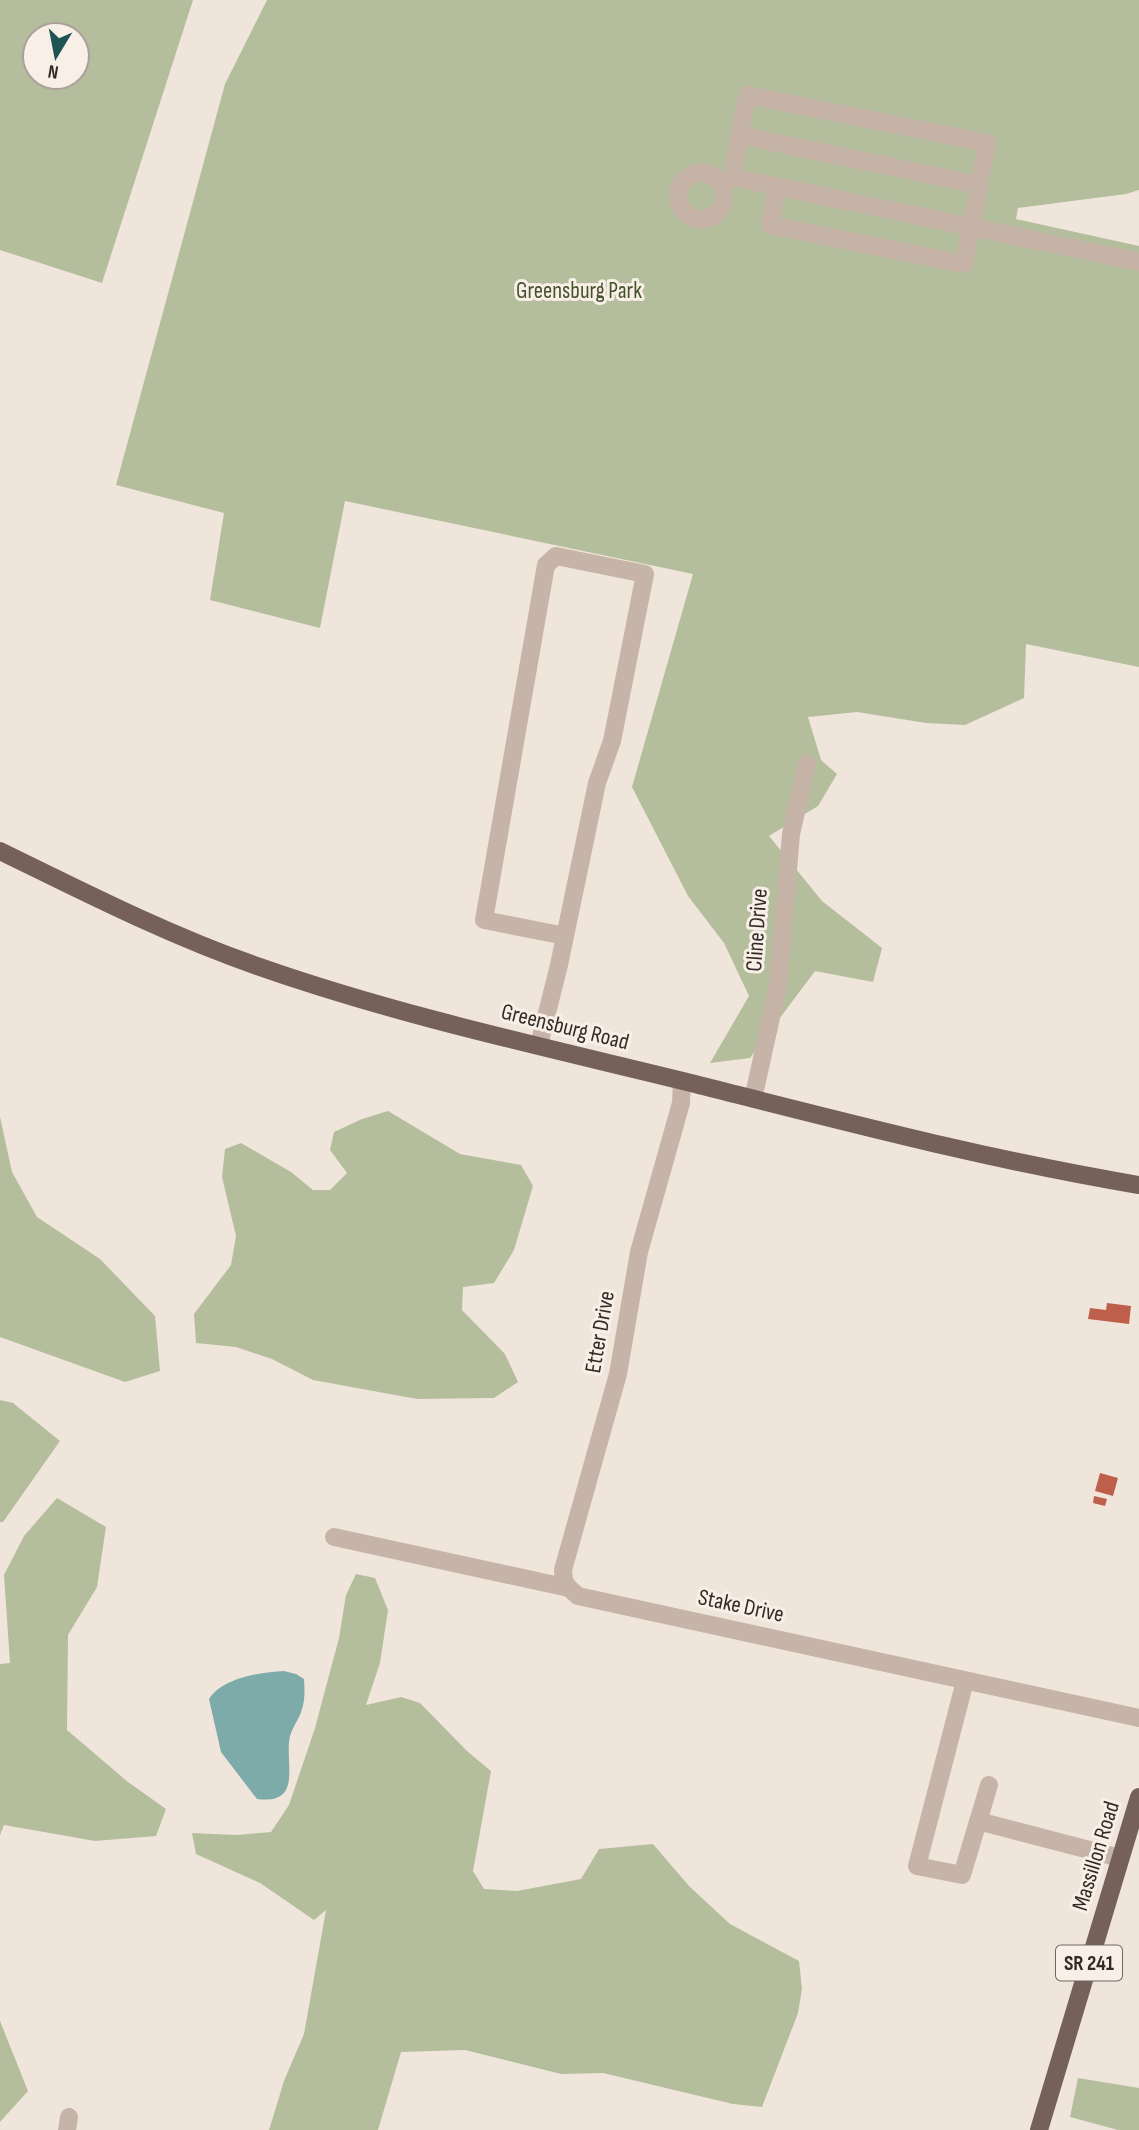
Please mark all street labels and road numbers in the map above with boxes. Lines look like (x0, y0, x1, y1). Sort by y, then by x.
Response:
street label: Cline Drive (740, 888, 774, 972)
street label: Greensburg Road (498, 998, 632, 1056)
street label: Etter Drive (579, 1289, 621, 1375)
street label: Stake Drive (696, 1583, 786, 1629)
street label: Massillon Road (1066, 1798, 1126, 1914)
road number: SR 241 (1056, 1946, 1122, 1980)

